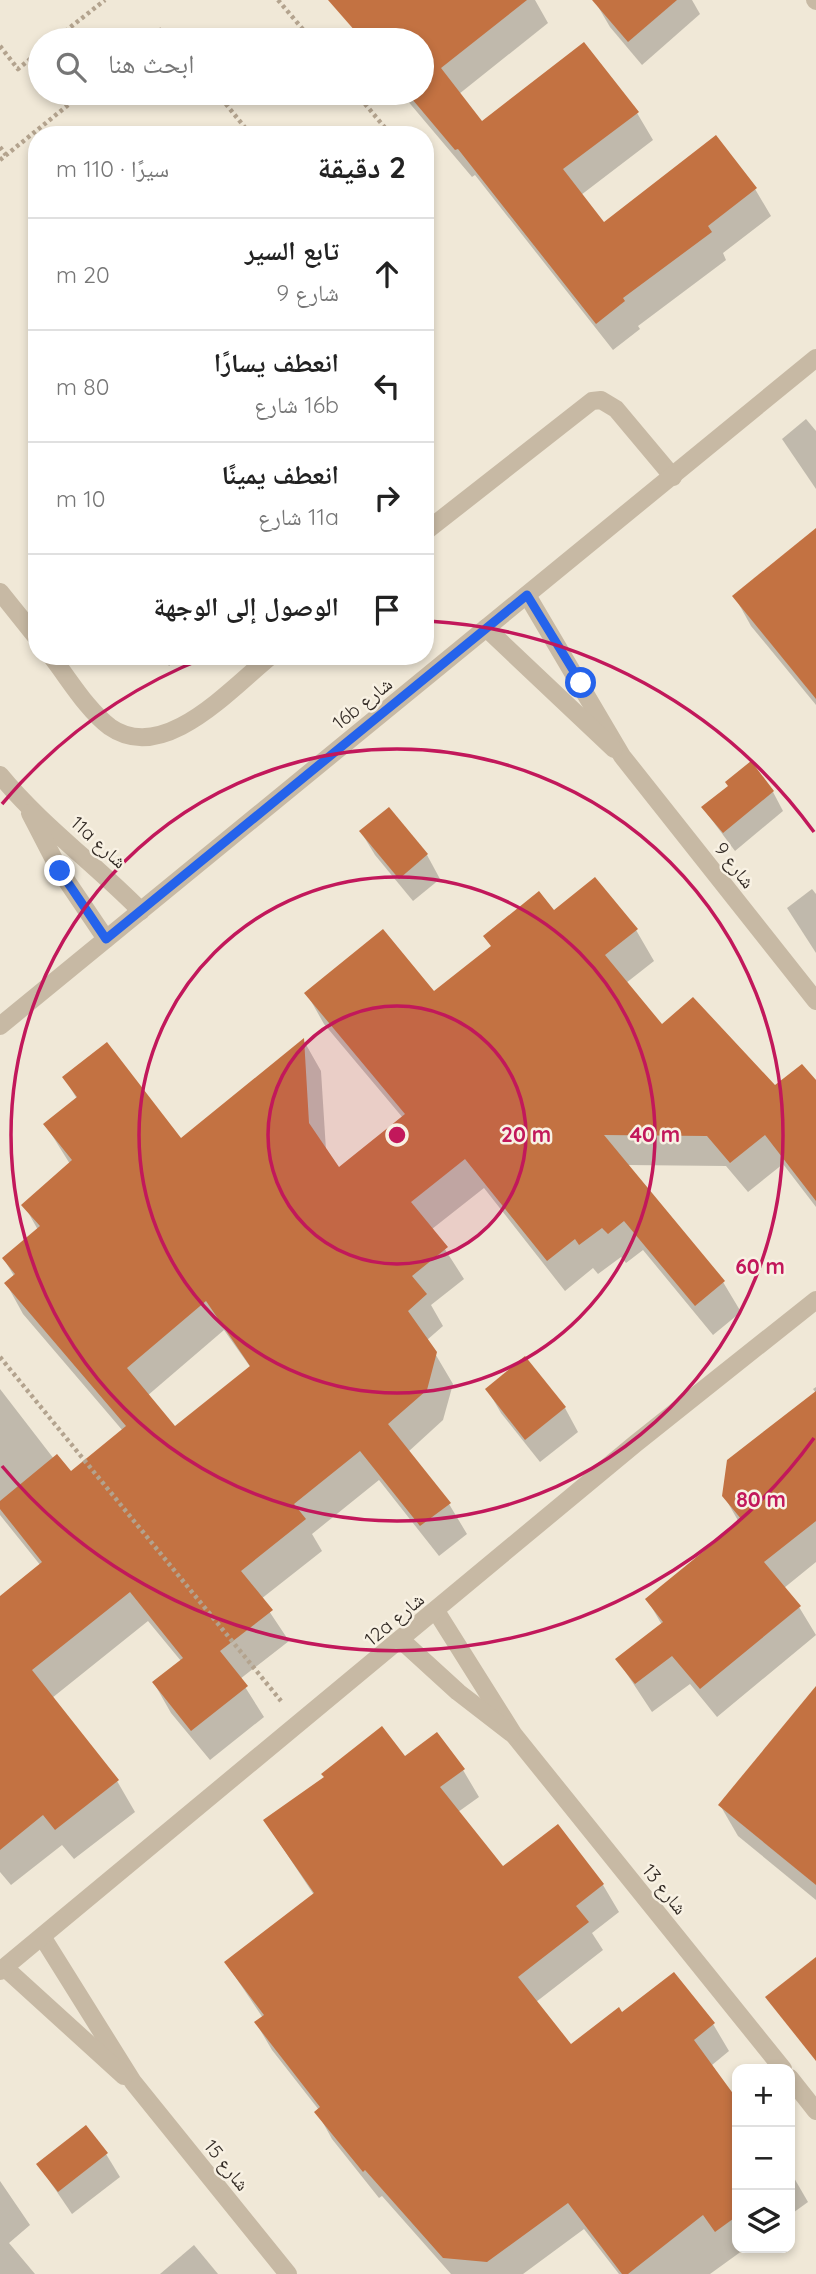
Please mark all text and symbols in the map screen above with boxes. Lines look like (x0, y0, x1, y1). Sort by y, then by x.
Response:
search box (28, 28, 434, 105)
text: ابحث هنا (108, 47, 194, 80)
icon: search (52, 48, 90, 86)
text: 2 دقيقة (318, 148, 406, 186)
text: سيرًا · 110 m (56, 154, 169, 183)
text: تابع السير (245, 234, 339, 267)
icon: ahead (368, 255, 406, 293)
text: 20 m (56, 260, 110, 289)
text: شارع 9 (276, 278, 339, 307)
text: انعطف يسارًا (214, 346, 339, 379)
icon: left (368, 367, 406, 405)
text: 80 m (56, 372, 109, 401)
text: 16b شارع (254, 390, 339, 419)
text: انعطف يمينًا (221, 458, 339, 491)
icon: right (368, 479, 406, 517)
text: 10 m (56, 484, 105, 513)
text: 11a شارع (258, 502, 339, 531)
text: الوصول إلى الوجهة (153, 590, 339, 623)
icon: arrive (368, 591, 406, 629)
route start (565, 667, 596, 698)
street label: 16b شارع (327, 672, 397, 734)
street label: 11a شارع (66, 811, 132, 873)
street label: شارع 9 (710, 837, 760, 893)
route end (44, 855, 75, 886)
text: 20 m (501, 1121, 551, 1147)
text: 40 m (630, 1121, 680, 1147)
centre of rings (385, 1123, 409, 1147)
text: 60 m (735, 1253, 785, 1279)
text: 80 m (736, 1486, 786, 1512)
street label: 12a شارع (359, 1587, 429, 1651)
street label: شارع 13 (637, 1859, 693, 1919)
map controls (732, 2064, 795, 2253)
button: + (732, 2064, 795, 2127)
button: − (732, 2127, 795, 2190)
street label: شارع 15 (199, 2135, 255, 2195)
button: layers (732, 2190, 795, 2253)

